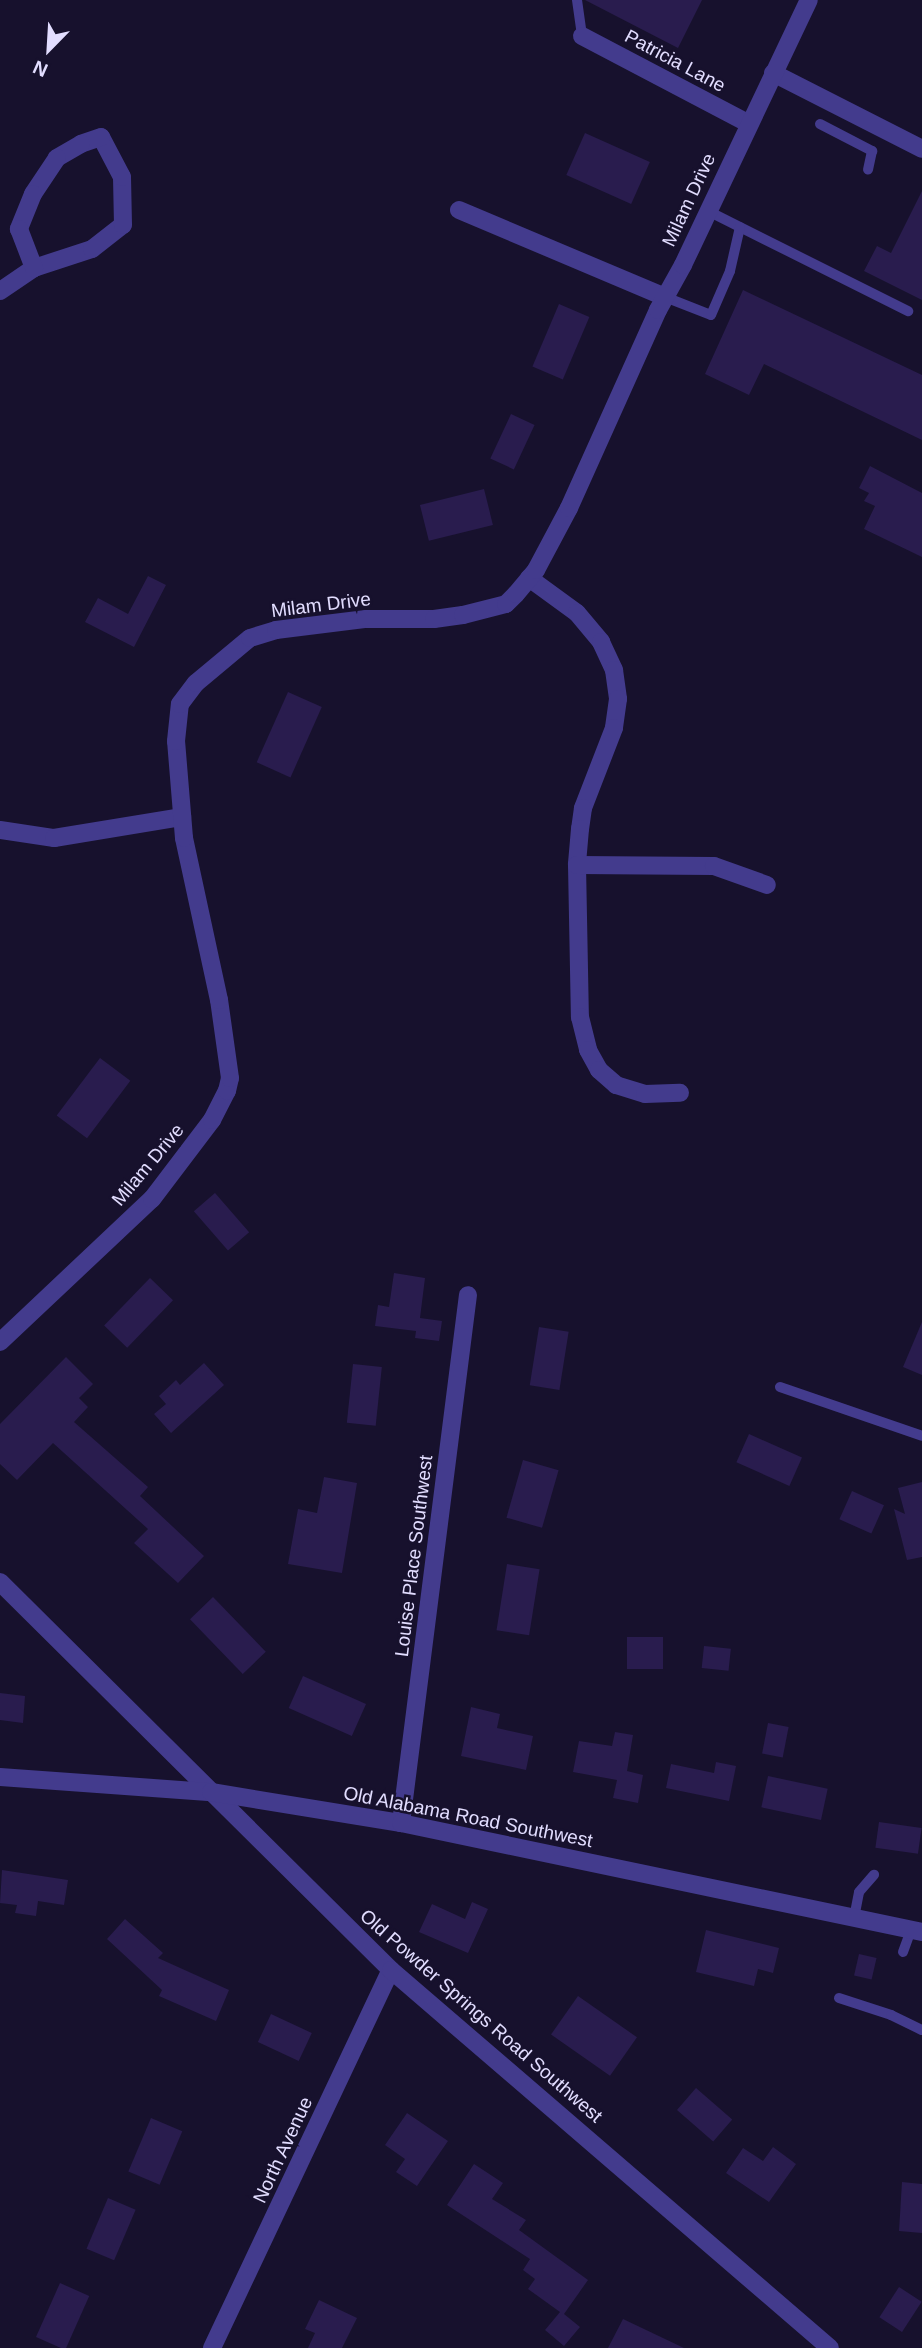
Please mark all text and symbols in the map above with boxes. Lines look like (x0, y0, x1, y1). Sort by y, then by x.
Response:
north arrow (14, 14, 84, 84)
street label: Patricia Lane (621, 25, 729, 97)
text: N (30, 56, 51, 81)
street label: Milam Drive (657, 150, 721, 250)
street label: Milam Drive (270, 588, 372, 622)
street label: Milam Drive (107, 1119, 189, 1211)
street label: Louise Place Southwest (390, 1454, 438, 1658)
street label: Old Alabama Road Southwest (341, 1782, 595, 1852)
street label: Old Powder Springs Road Southwest (355, 1905, 607, 2127)
street label: North Avenue (248, 2093, 318, 2207)

